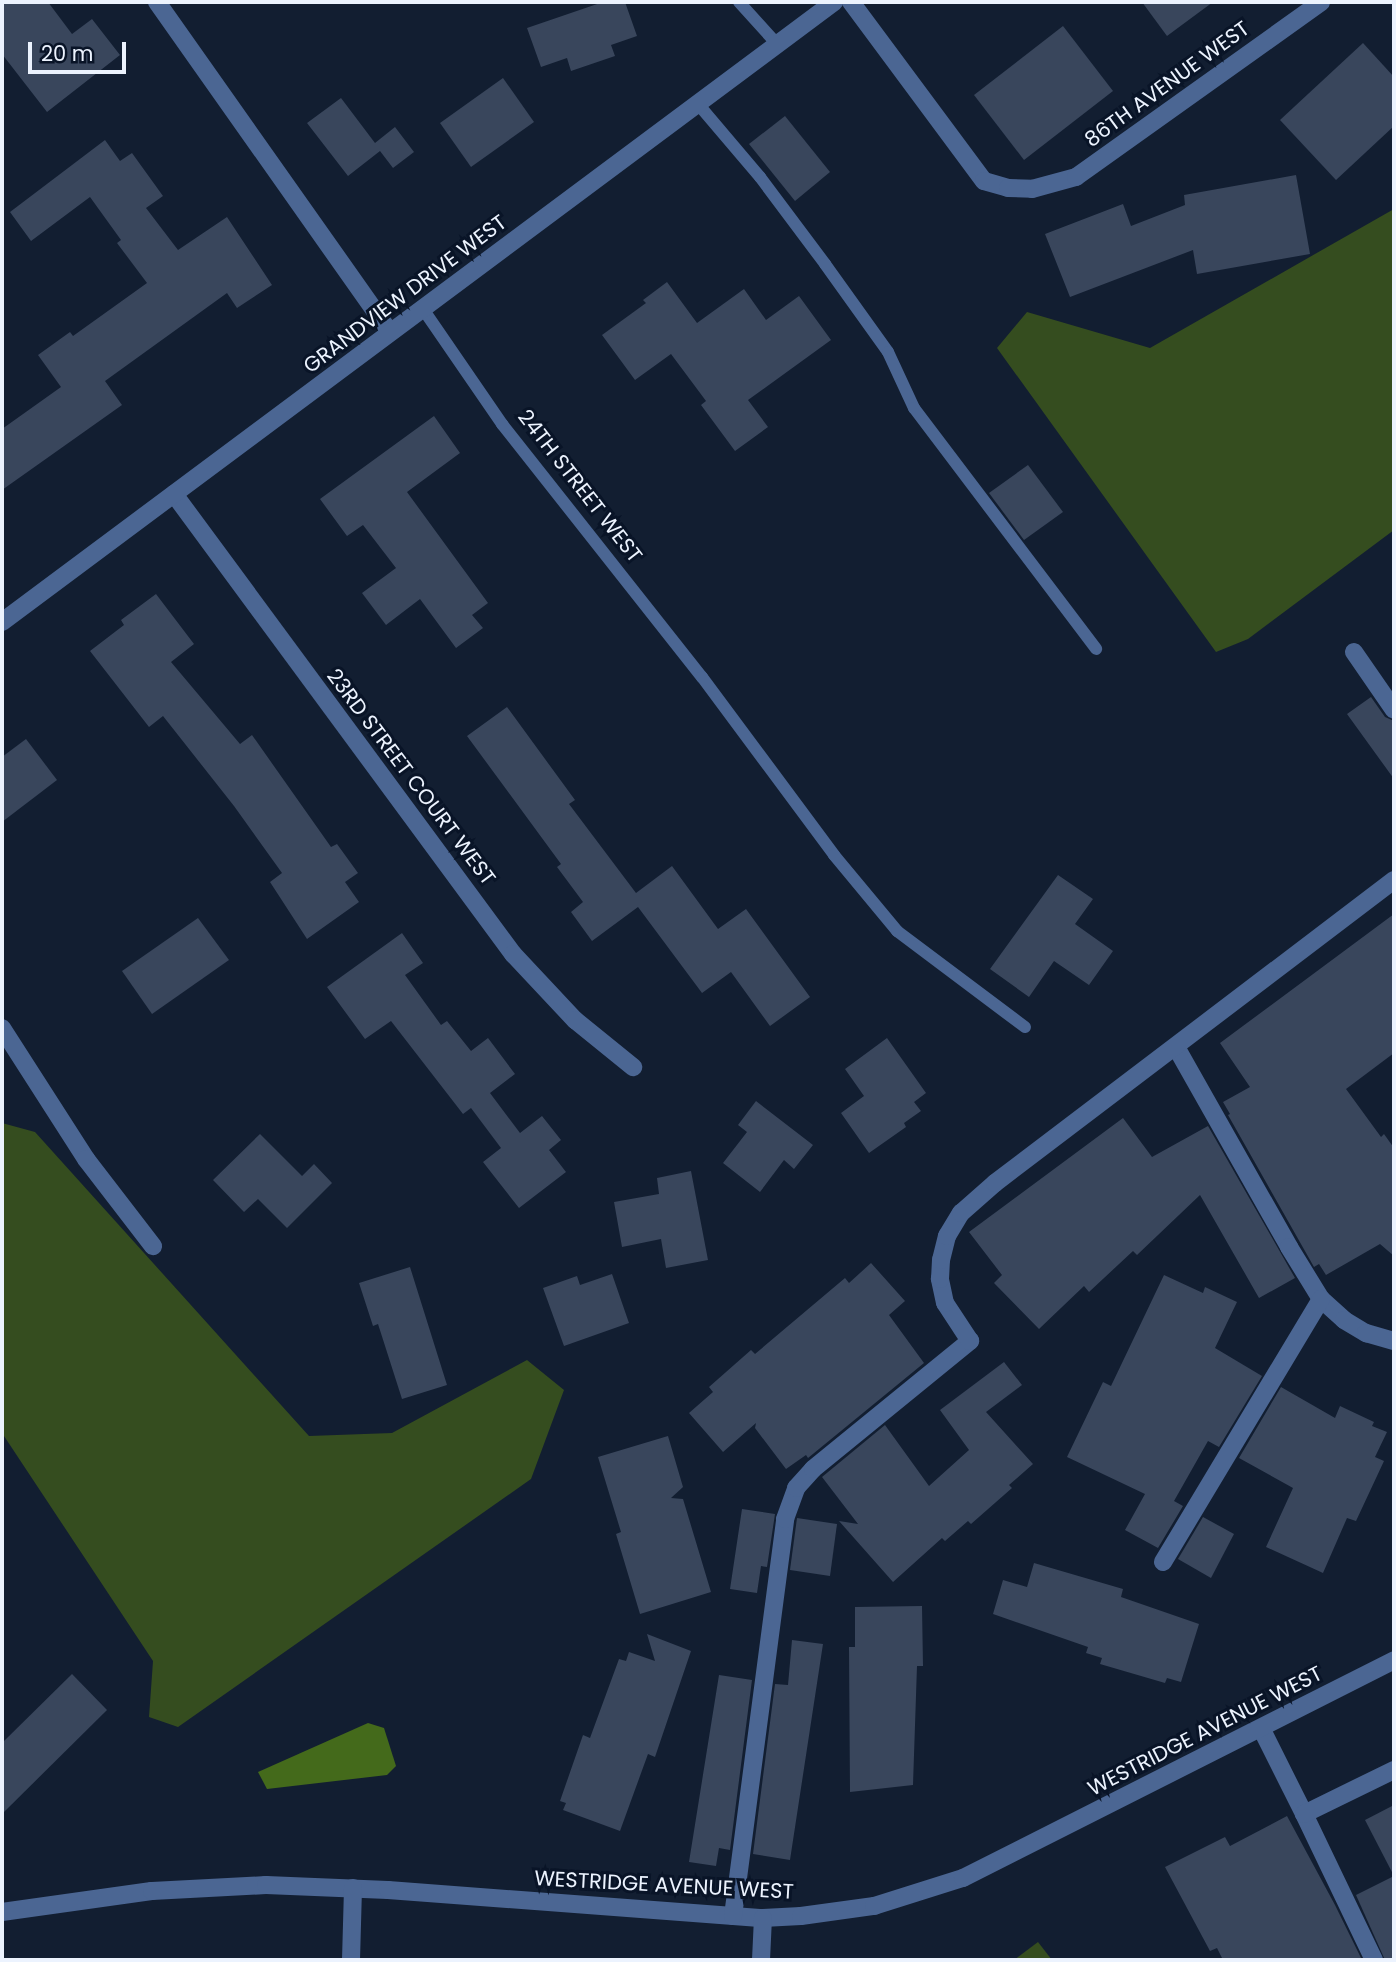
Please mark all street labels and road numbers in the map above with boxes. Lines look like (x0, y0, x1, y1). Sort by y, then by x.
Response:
street label: 86TH AVENUE WEST (1080, 16, 1254, 152)
street label: GRANDVIEW DRIVE WEST (299, 209, 511, 379)
street label: 24TH STREET WEST (513, 405, 647, 567)
street label: 23RD STREET COURT WEST (321, 664, 501, 890)
street label: WESTRIDGE AVENUE WEST (1084, 1661, 1326, 1801)
street label: WESTRIDGE AVENUE WEST (534, 1866, 794, 1904)

